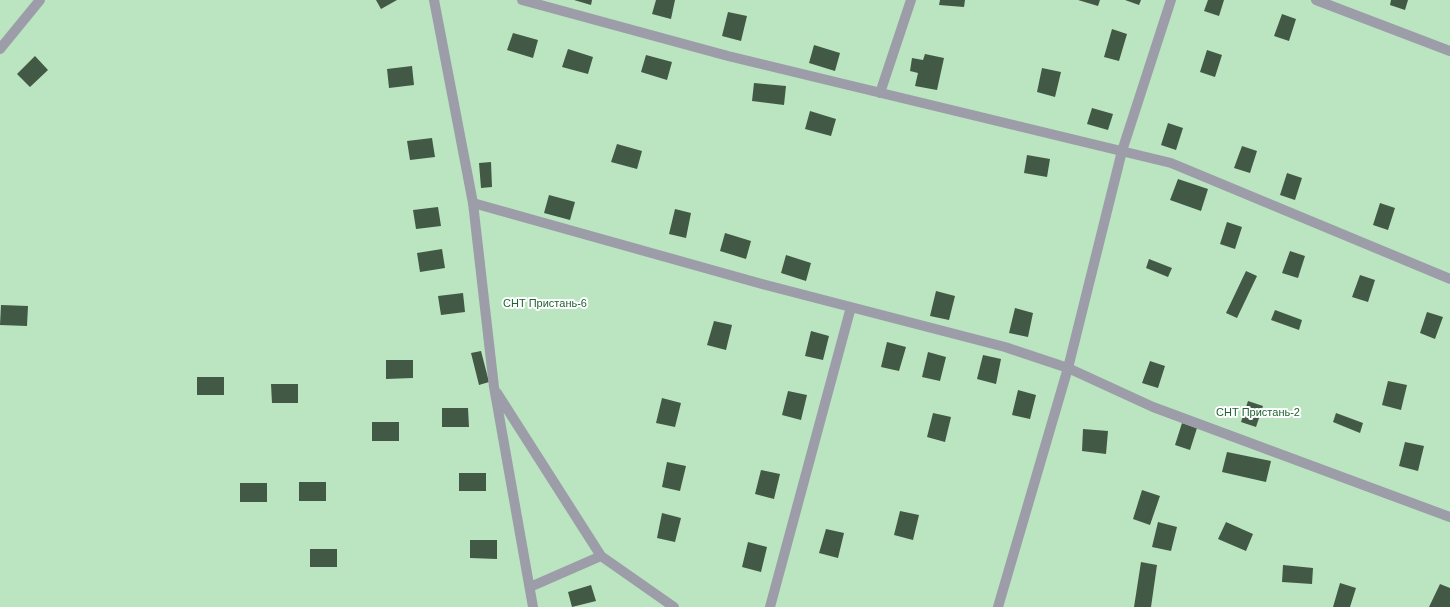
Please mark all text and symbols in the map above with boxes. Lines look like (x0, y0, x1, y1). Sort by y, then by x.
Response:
park label: СНТ Пристань-6 (503, 297, 587, 311)
park label: СНТ Пристань-2 (1216, 406, 1300, 420)

